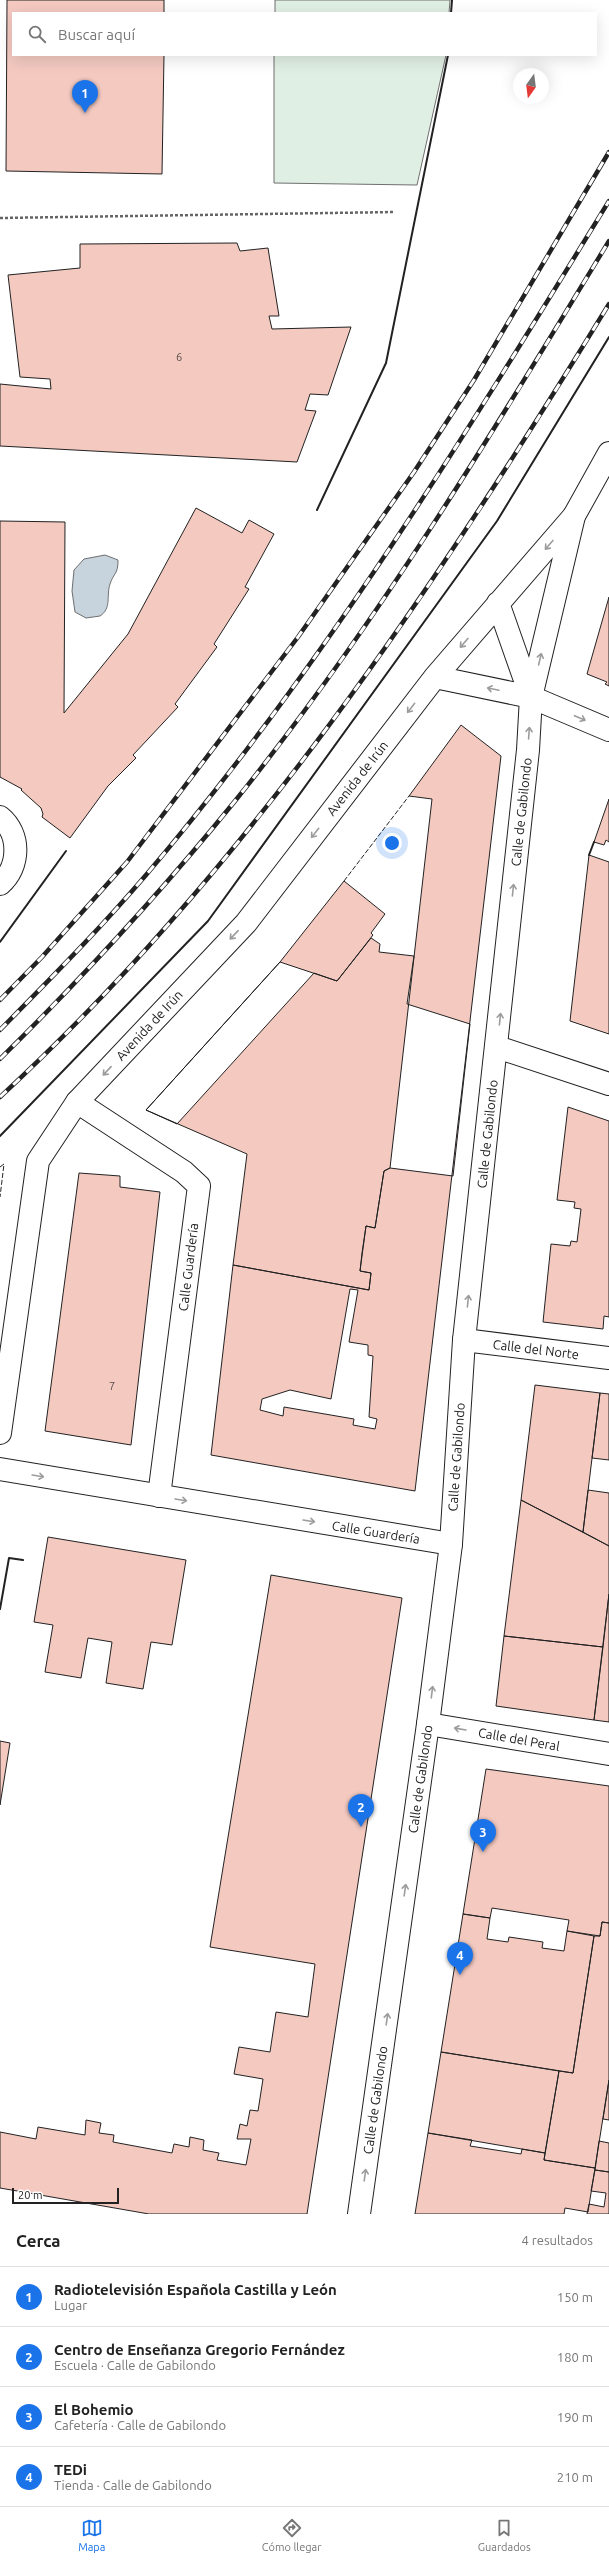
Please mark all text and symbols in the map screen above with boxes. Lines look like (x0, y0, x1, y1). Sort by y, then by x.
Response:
search box (12, 12, 597, 56)
icon: search (26, 23, 48, 45)
text: Buscar aquí (58, 26, 135, 43)
north arrow (513, 68, 549, 104)
pin: 1 (72, 80, 98, 113)
house number: 6 (176, 351, 182, 363)
one-way arrow (544, 540, 553, 550)
one-way arrow (459, 638, 468, 649)
one-way arrow (537, 653, 545, 666)
one-way arrow (487, 685, 500, 693)
one-way arrow (407, 702, 415, 713)
one-way arrow (574, 714, 586, 722)
one-way arrow (525, 727, 532, 740)
street label: Avenida de Irún (324, 738, 390, 818)
street label: Calle de Gabilondo (508, 757, 534, 867)
one-way arrow (311, 828, 319, 839)
your location (382, 833, 402, 853)
one-way arrow (509, 884, 517, 897)
one-way arrow (230, 930, 239, 940)
street label: Avenida de Irún (113, 987, 185, 1063)
one-way arrow (496, 1013, 503, 1026)
one-way arrow (102, 1065, 111, 1076)
street label: Calle de Gabilondo (474, 1079, 500, 1189)
street label: Calle Guardería (176, 1222, 200, 1312)
one-way arrow (464, 1295, 472, 1308)
street label: Calle del Norte (492, 1337, 580, 1361)
house number: 7 (109, 1380, 115, 1392)
street label: Calle de Gabilondo (445, 1402, 467, 1512)
one-way arrow (32, 1472, 45, 1480)
one-way arrow (174, 1496, 187, 1504)
one-way arrow (302, 1517, 315, 1525)
street label: Calle Guardería (331, 1518, 421, 1546)
one-way arrow (428, 1686, 436, 1699)
street label: Calle de Gabilondo (405, 1724, 435, 1834)
one-way arrow (454, 1725, 467, 1733)
street label: Calle del Peral (477, 1725, 561, 1753)
pin: 2 (348, 1794, 374, 1827)
pin: 3 (470, 1819, 496, 1852)
one-way arrow (401, 1884, 409, 1897)
pin: 4 (447, 1942, 473, 1975)
one-way arrow (383, 2013, 391, 2026)
street label: Calle de Gabilondo (360, 2045, 390, 2155)
one-way arrow (361, 2169, 369, 2182)
scale bar (12, 2186, 119, 2205)
text: 20 m (18, 2189, 42, 2201)
text: Cerca (16, 2231, 61, 2250)
text: 4 resultados (522, 2233, 593, 2247)
text: Radiotelevisión Española Castilla y León (54, 2281, 337, 2298)
text: 1 (25, 2290, 33, 2304)
text: 150 m (557, 2290, 593, 2304)
text: Lugar (54, 2298, 87, 2312)
text: Centro de Enseñanza Gregorio Fernández (54, 2341, 345, 2358)
text: 2 (25, 2350, 33, 2364)
text: 180 m (557, 2350, 593, 2364)
text: Escuela · Calle de Gabilondo (54, 2358, 216, 2372)
text: El Bohemio (54, 2401, 134, 2418)
text: 3 (25, 2410, 33, 2424)
text: 190 m (557, 2410, 593, 2424)
text: Cafetería · Calle de Gabilondo (54, 2418, 226, 2432)
text: TEDi (54, 2461, 87, 2478)
text: 4 (25, 2470, 33, 2484)
text: 210 m (557, 2470, 593, 2484)
text: Tienda · Calle de Gabilondo (54, 2478, 212, 2492)
tab: Mapa (78, 2517, 105, 2553)
tab: Cómo llegar (262, 2517, 321, 2553)
tab: Guardados (478, 2517, 531, 2553)

